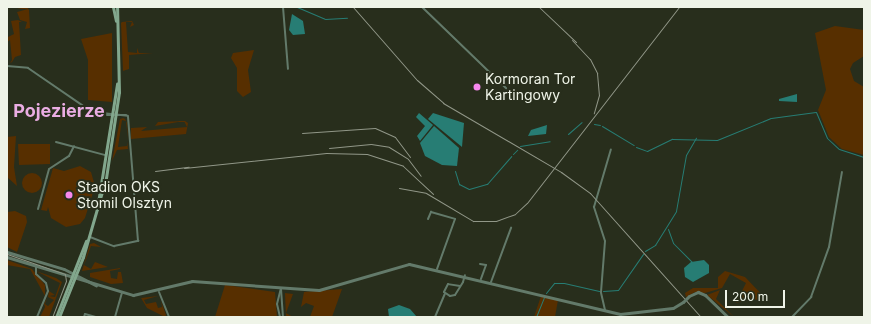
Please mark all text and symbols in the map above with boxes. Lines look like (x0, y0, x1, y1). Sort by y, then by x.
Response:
place label: Kormoran Tor Kartingowy (485, 71, 575, 104)
marker: Kormoran Tor Kartingowy (472, 82, 482, 92)
district label: Pojezierze (13, 100, 105, 122)
place label: Stadion OKS Stomil Olsztyn (77, 179, 172, 212)
marker: Stadion OKS Stomil Olsztyn (64, 190, 74, 200)
scale bar (727, 282, 787, 308)
text: 200 m (732, 289, 768, 304)

